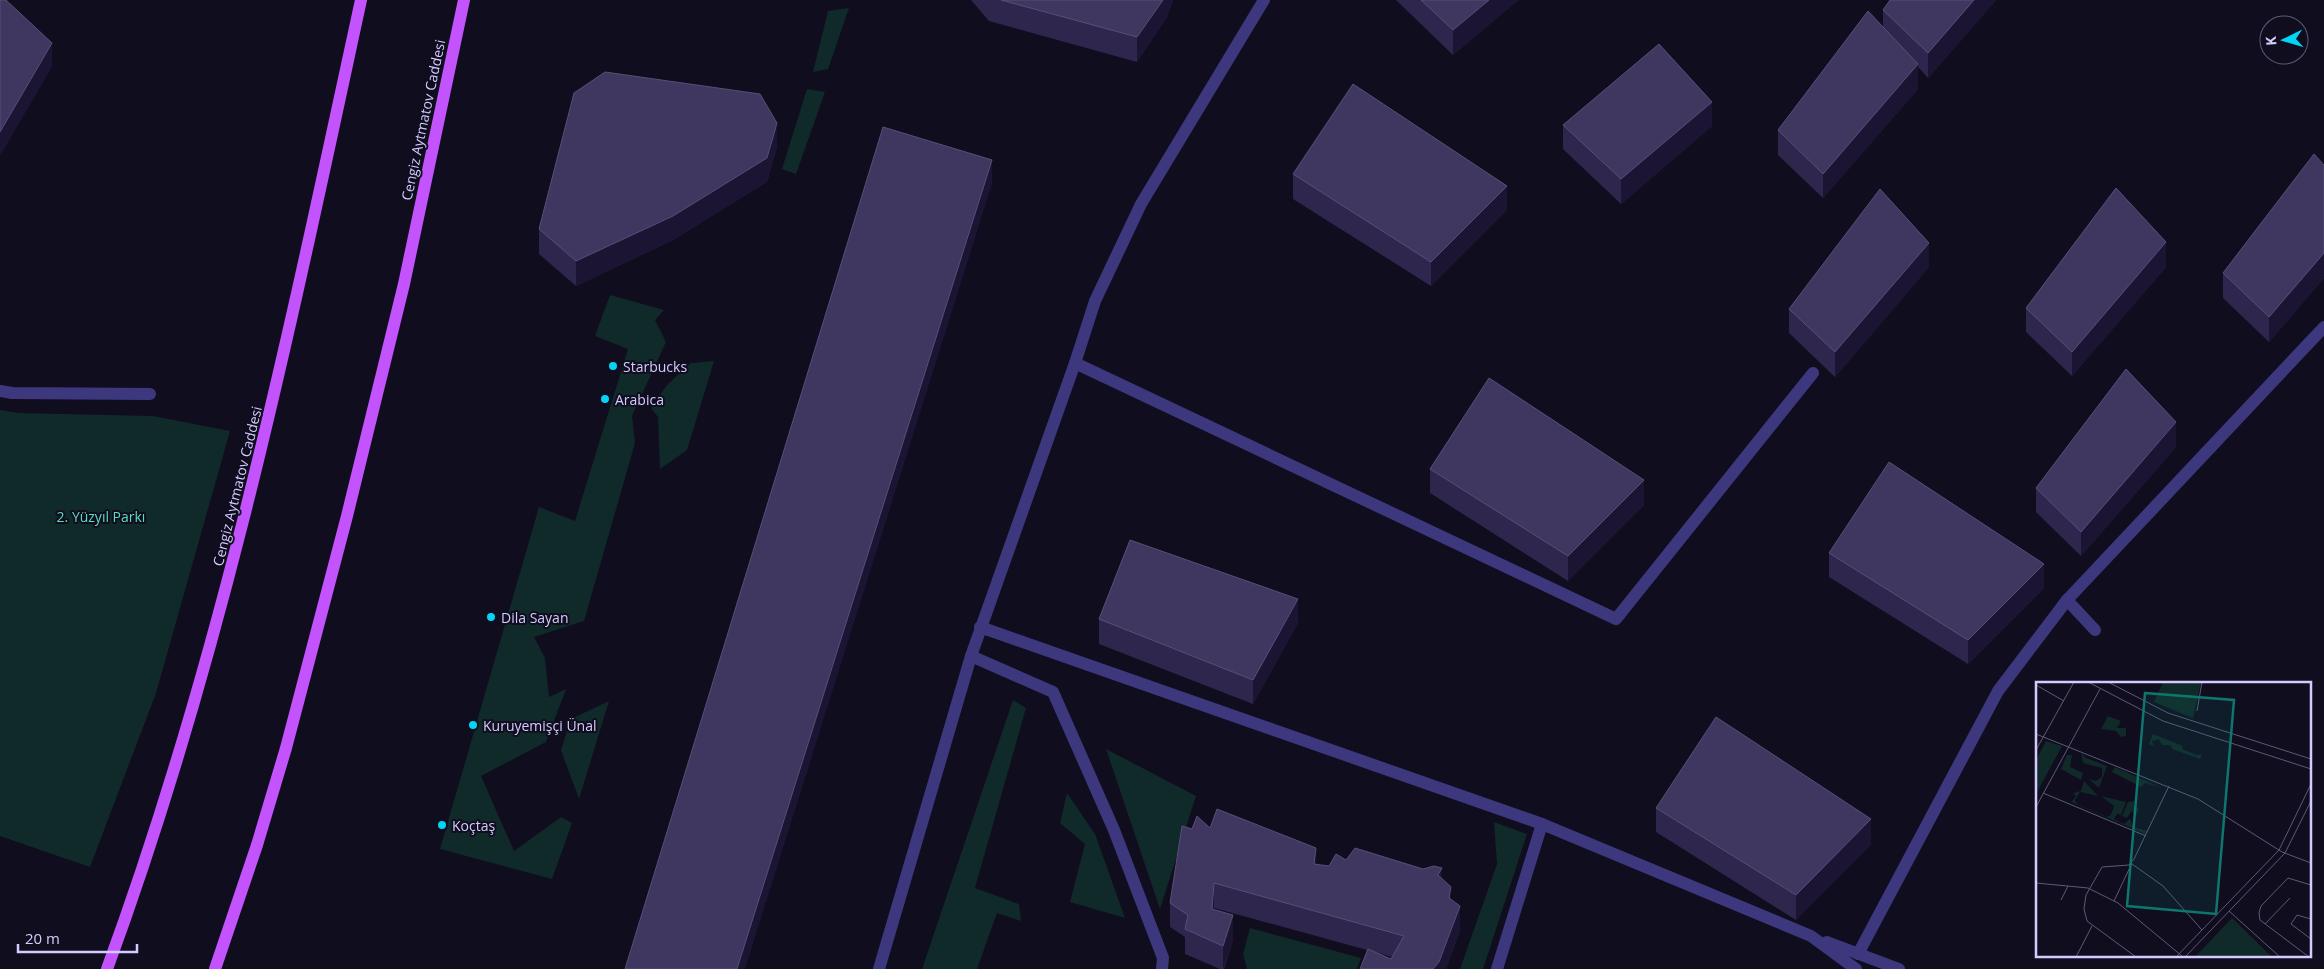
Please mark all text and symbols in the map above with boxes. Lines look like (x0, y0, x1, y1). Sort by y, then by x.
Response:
north arrow (2259, 15, 2309, 65)
text: K (2261, 35, 2280, 47)
street label: Cengiz Aytmatov Caddesi (397, 38, 449, 202)
place label: Starbucks (623, 357, 687, 376)
marker: Starbucks (607, 360, 619, 372)
place label: Arabica (615, 390, 664, 409)
marker: Arabica (599, 393, 611, 405)
street label: Cengiz Aytmatov Caddesi (208, 404, 266, 568)
park label: 2. Yüzyıl Parkı (57, 507, 145, 526)
place label: Dila Sayan (501, 608, 568, 627)
marker: Dila Sayan (485, 611, 497, 623)
inset map (2036, 682, 2312, 956)
place label: Kuruyemişçi Ünal (483, 716, 597, 735)
marker: Kuruyemişçi Ünal (467, 719, 479, 731)
place label: Koçtaş (452, 816, 495, 835)
marker: Koçtaş (436, 819, 448, 831)
scale bar (18, 922, 136, 954)
text: 20 m (25, 928, 60, 948)

